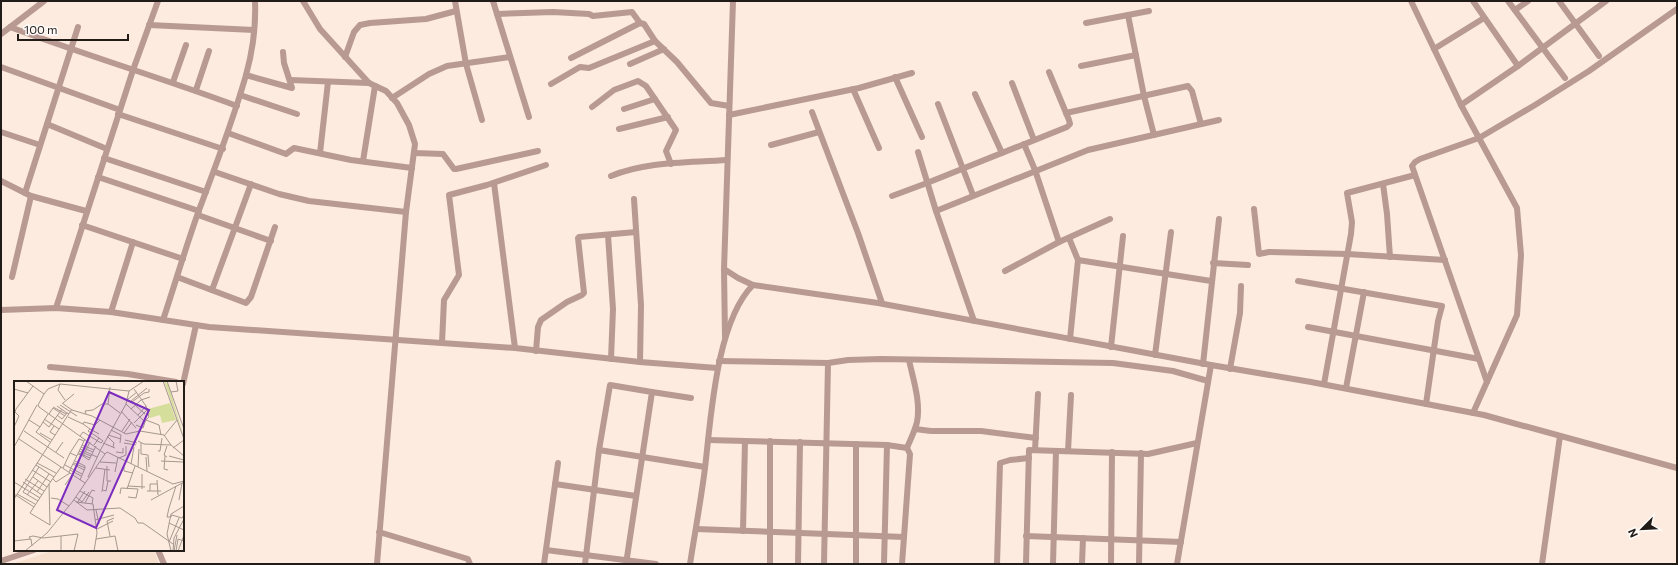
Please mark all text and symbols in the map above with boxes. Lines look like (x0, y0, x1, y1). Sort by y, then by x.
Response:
scale bar (18, 16, 128, 42)
text: 100 m (24, 22, 58, 36)
inset map (14, 381, 184, 551)
north arrow (1622, 509, 1662, 549)
text: N (1625, 527, 1640, 540)

